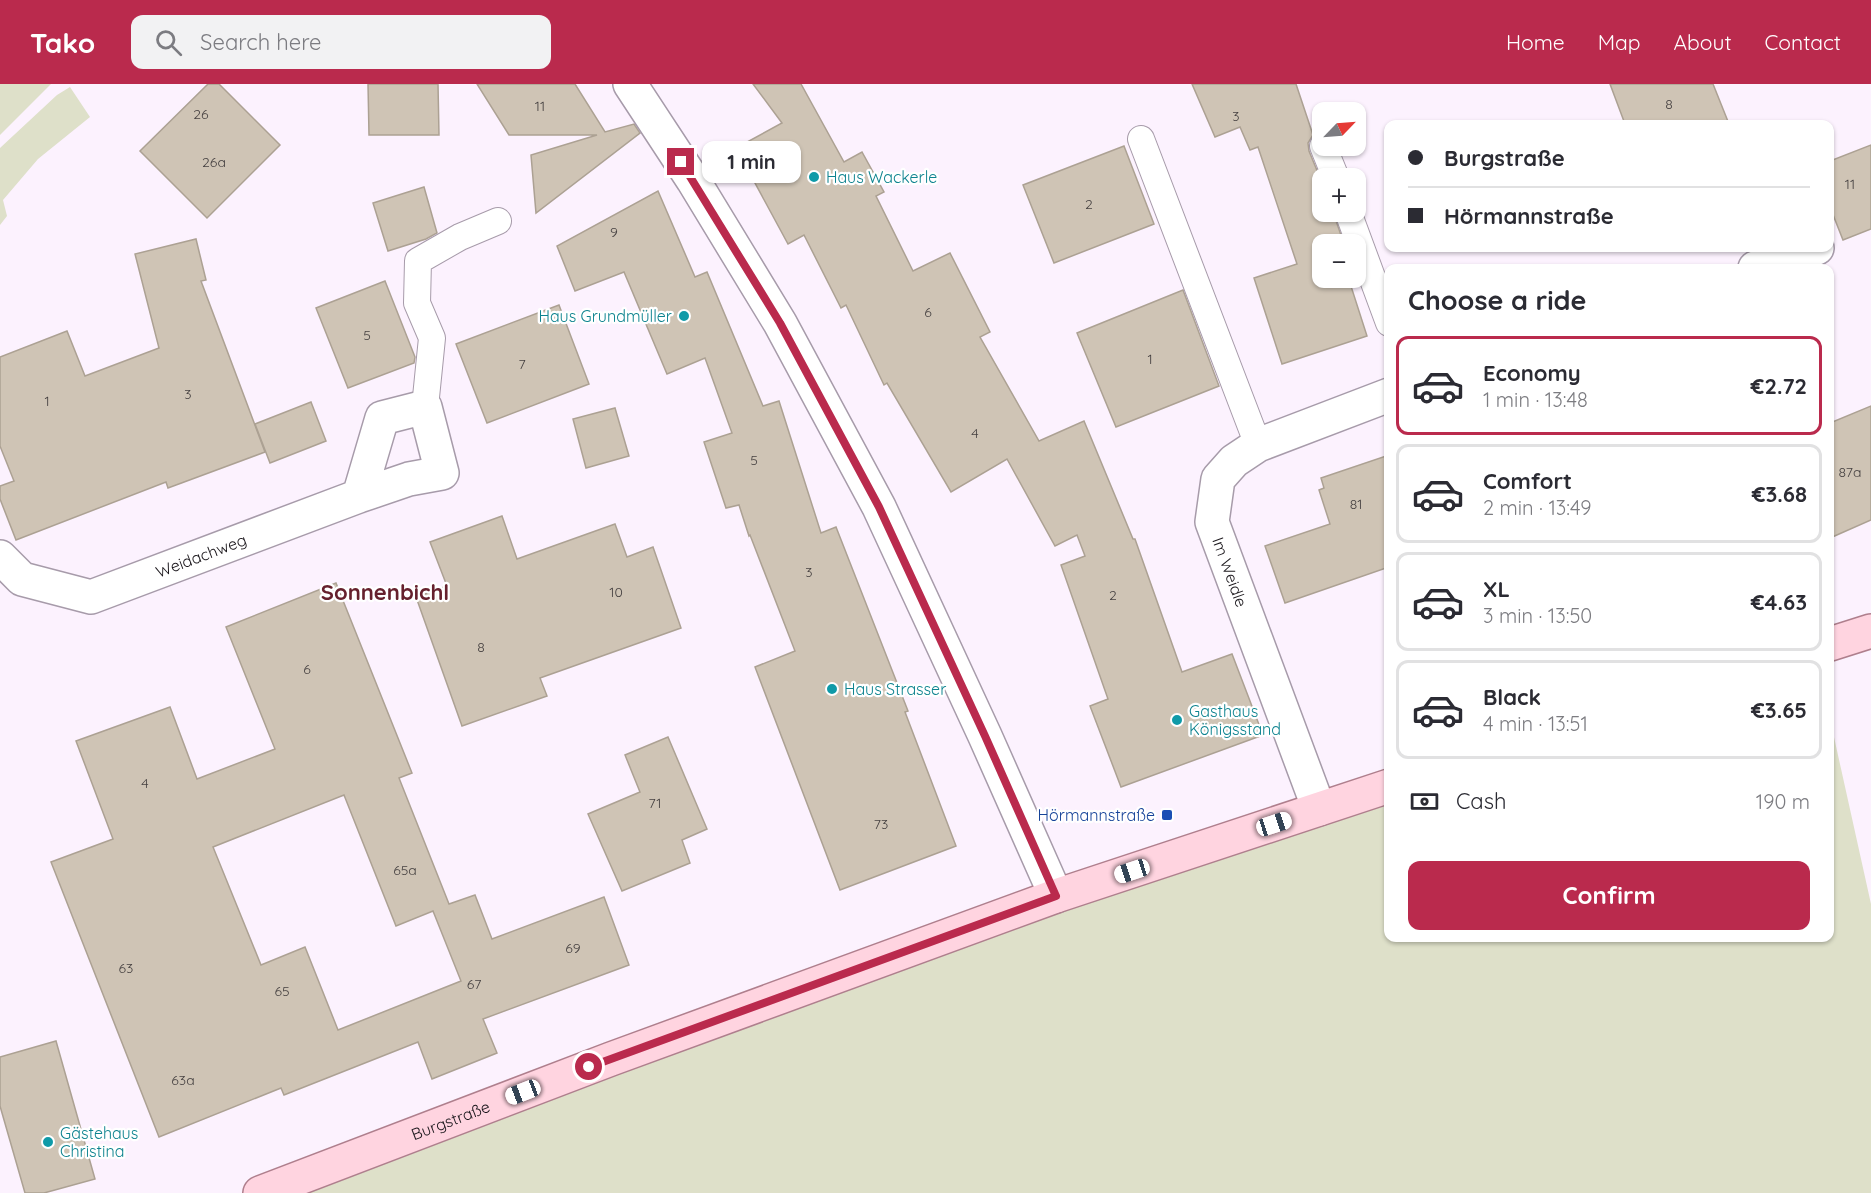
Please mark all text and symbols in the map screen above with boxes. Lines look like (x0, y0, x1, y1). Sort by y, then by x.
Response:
search box (131, 15, 551, 69)
text: Tako (30, 25, 95, 60)
icon: search (152, 26, 185, 59)
text: Search here (200, 28, 322, 56)
text: Home (1506, 29, 1565, 55)
text: Map (1598, 29, 1641, 55)
text: About (1674, 29, 1732, 55)
text: Contact (1765, 29, 1841, 55)
house number: 8 (1665, 95, 1673, 113)
house number: 11 (535, 97, 545, 115)
north arrow (1312, 102, 1366, 156)
map controls (1312, 102, 1366, 288)
house number: 26 (193, 105, 209, 123)
house number: 3 (1232, 107, 1240, 125)
callout: 1 min (702, 141, 801, 183)
text: Burgstraße (1444, 144, 1565, 172)
route end (667, 148, 694, 175)
text: 1 min (727, 149, 776, 174)
house number: 26a (202, 153, 226, 171)
place label: Haus Wackerle (826, 167, 937, 187)
button: + (1312, 168, 1366, 222)
marker: Haus Wackerle (807, 170, 821, 184)
house number: 11 (1845, 175, 1855, 193)
house number: 2 (1085, 195, 1093, 213)
text: Hörmannstraße (1444, 202, 1614, 230)
house number: 9 (610, 223, 618, 241)
button: − (1312, 234, 1366, 288)
text: Choose a ride (1408, 283, 1586, 317)
house number: 6 (924, 303, 932, 321)
place label: Haus Grundmüller (539, 306, 672, 326)
marker: Haus Grundmüller (677, 309, 691, 323)
house number: 5 (363, 326, 371, 344)
house number: 1 (1147, 350, 1153, 368)
house number: 7 (518, 355, 526, 373)
icon: car (1411, 359, 1465, 413)
text: Economy (1483, 359, 1581, 387)
text: €2.72 (1751, 372, 1807, 400)
house number: 3 (184, 385, 192, 403)
text: 1 min · 13:48 (1483, 387, 1588, 412)
house number: 1 (44, 392, 50, 410)
house number: 4 (971, 424, 979, 442)
house number: 5 (750, 451, 758, 469)
house number: 87a (1839, 463, 1861, 481)
icon: car (1411, 467, 1465, 521)
text: Comfort (1483, 467, 1572, 495)
text: €3.68 (1752, 480, 1807, 508)
house number: 81 (1350, 495, 1362, 513)
text: 2 min · 13:49 (1483, 495, 1591, 520)
street label: Weidachweg (153, 529, 249, 582)
street label: Im Weidle (1208, 534, 1252, 610)
house number: 3 (805, 563, 813, 581)
icon: car (1411, 575, 1465, 629)
text: XL (1483, 575, 1510, 603)
district label: Sonnenbichl (321, 578, 449, 606)
house number: 10 (609, 583, 623, 601)
house number: 2 (1109, 586, 1117, 604)
text: €4.63 (1751, 588, 1807, 616)
text: 3 min · 13:50 (1483, 603, 1592, 628)
house number: 8 (477, 638, 485, 656)
house number: 6 (303, 660, 311, 678)
place label: Haus Strasser (844, 679, 946, 699)
marker: Haus Strasser (825, 682, 839, 696)
icon: car (1411, 683, 1465, 737)
text: Black (1483, 683, 1541, 711)
text: €3.65 (1751, 696, 1807, 724)
place label: Gasthaus Königsstand (1189, 701, 1281, 739)
text: 4 min · 13:51 (1483, 711, 1588, 736)
marker: Gasthaus Königsstand (1170, 713, 1184, 727)
house number: 4 (141, 774, 149, 792)
icon: cash (1408, 785, 1441, 818)
text: Cash (1456, 787, 1507, 815)
text: 190 m (1756, 789, 1810, 814)
house number: 71 (648, 794, 662, 812)
place label: Hörmannstraße (1038, 805, 1155, 825)
marker: Hörmannstraße (1160, 808, 1174, 822)
car (1254, 810, 1294, 838)
house number: 73 (874, 815, 888, 833)
car (1112, 857, 1152, 885)
house number: 65a (393, 861, 417, 879)
button: Confirm (1408, 861, 1810, 930)
house number: 69 (565, 939, 581, 957)
house number: 63 (119, 959, 133, 977)
house number: 67 (467, 975, 481, 993)
house number: 65 (274, 982, 290, 1000)
route start (575, 1053, 602, 1080)
house number: 63a (171, 1071, 195, 1089)
car (503, 1077, 543, 1107)
street label: Burgstraße (408, 1096, 493, 1144)
place label: Gästehaus Christina (60, 1123, 138, 1161)
marker: Gästehaus Christina (41, 1135, 55, 1149)

